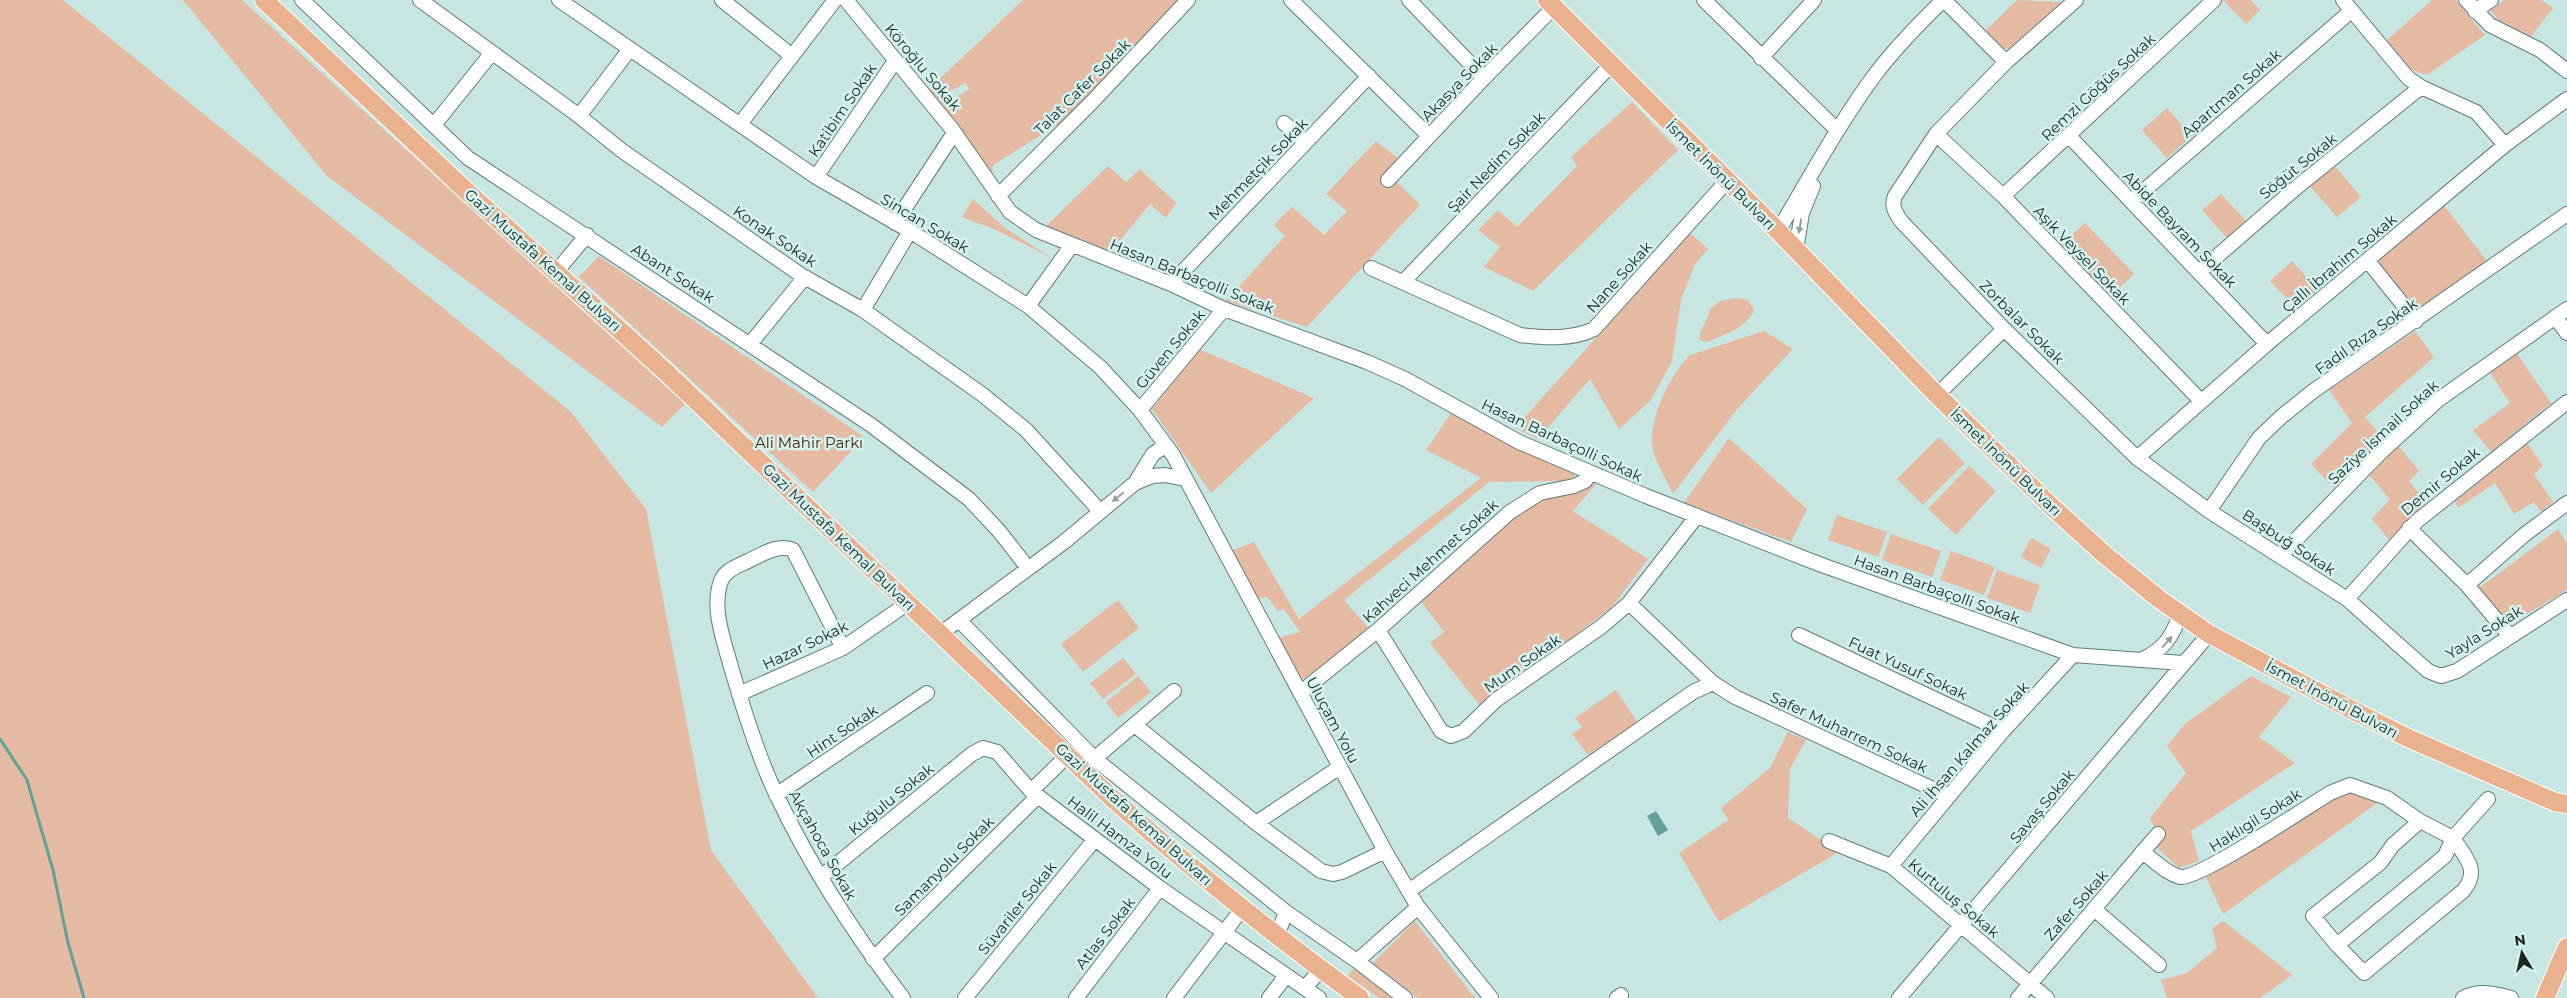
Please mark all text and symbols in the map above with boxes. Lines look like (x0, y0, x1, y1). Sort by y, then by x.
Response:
street label: Köroğlu Sokak (881, 19, 965, 115)
street label: Remzi Göğüs Sokak (2037, 29, 2159, 145)
street label: Talat Cafer Sokak (1030, 35, 1134, 139)
street label: Akasya Sokak (1417, 39, 1501, 125)
street label: Apartman Sokak (2177, 44, 2285, 142)
street label: Katibim Sokak (804, 60, 880, 160)
street label: Şair Nedim Sokak (1443, 108, 1549, 216)
street label: Mehmetçik Sokak (1204, 114, 1312, 224)
street label: İsmet İnönü Bulvarı (1662, 116, 1780, 234)
street label: Söğüt Sokak (2255, 129, 2341, 203)
street label: Abide Bayram Sokak (2119, 166, 2241, 292)
street label: Gazi Mustafa Kemal Bulvarı (461, 185, 625, 335)
street label: Sincan Sokak (877, 189, 973, 257)
street label: Konak Sokak (730, 201, 820, 271)
street label: Aşık Veysel Sokak (2030, 201, 2134, 309)
street label: Çallı İbrahim Sokak (2278, 210, 2400, 316)
one-way arrow (1795, 218, 1803, 234)
street label: Hasan Barbaçolli Sokak (1107, 234, 1277, 318)
street label: Nane Sokak (1582, 237, 1656, 317)
street label: Abant Sokak (628, 239, 718, 307)
street label: Zorbalar Sokak (1976, 276, 2068, 368)
street label: Fadıl Rıza Sokak (2311, 294, 2421, 378)
street label: Güven Sokak (1131, 305, 1209, 393)
street label: Saziye İsmail Sokak (2324, 376, 2442, 488)
street label: Hasan Barbaçolli Sokak (1479, 394, 1645, 486)
street label: İsmet İnönü Bulvarı (1946, 404, 2066, 520)
park label: Ali Mahir Parkı (755, 433, 863, 452)
street label: Demir Sokak (2397, 443, 2483, 519)
street label: Gazi Mustafa Kemal Bulvarı (759, 459, 919, 615)
one-way arrow (1112, 492, 1125, 503)
street label: Kahveci Mehmet Sokak (1358, 495, 1502, 627)
street label: Başbuğ Sokak (2239, 505, 2339, 579)
street label: Hasan Barbaçolli Sokak (1851, 550, 2023, 628)
street label: Yayla Sokak (2442, 601, 2526, 663)
street label: Hazar Sokak (759, 616, 851, 674)
street label: Mum Sokak (1480, 630, 1564, 696)
street label: Fuat Yusuf Sokak (1846, 632, 1970, 704)
one-way arrow (2161, 636, 2172, 649)
street label: İsmet İnönü Bulvarı (2263, 656, 2401, 742)
street label: Uluçam Yolu (1302, 673, 1364, 767)
street label: Ali İhsan Kalmaz Sokak (1905, 678, 2033, 820)
street label: Safer Muharrem Sokak (1767, 687, 1931, 777)
street label: Hint Sokak (803, 700, 881, 762)
street label: Gazi Mustafa Kemal Bulvarı (1052, 739, 1216, 889)
street label: Kuğulu Sokak (845, 759, 937, 839)
street label: Savaş Sokak (2005, 765, 2079, 847)
street label: Haklıgil Sokak (2205, 784, 2305, 856)
street label: Akçahoca Sokak (785, 787, 861, 903)
street label: Halil Hamza Yolu (1064, 791, 1176, 883)
street label: Samanyolu Sokak (890, 812, 998, 920)
street label: Kurtuluş Sokak (1904, 854, 2004, 942)
street label: Süvariler Sokak (974, 858, 1060, 958)
street label: Zafer Sokak (2040, 866, 2112, 944)
street label: Atlas Sokak (1071, 893, 1139, 973)
north arrow (2497, 928, 2547, 978)
text: N (2513, 930, 2527, 950)

